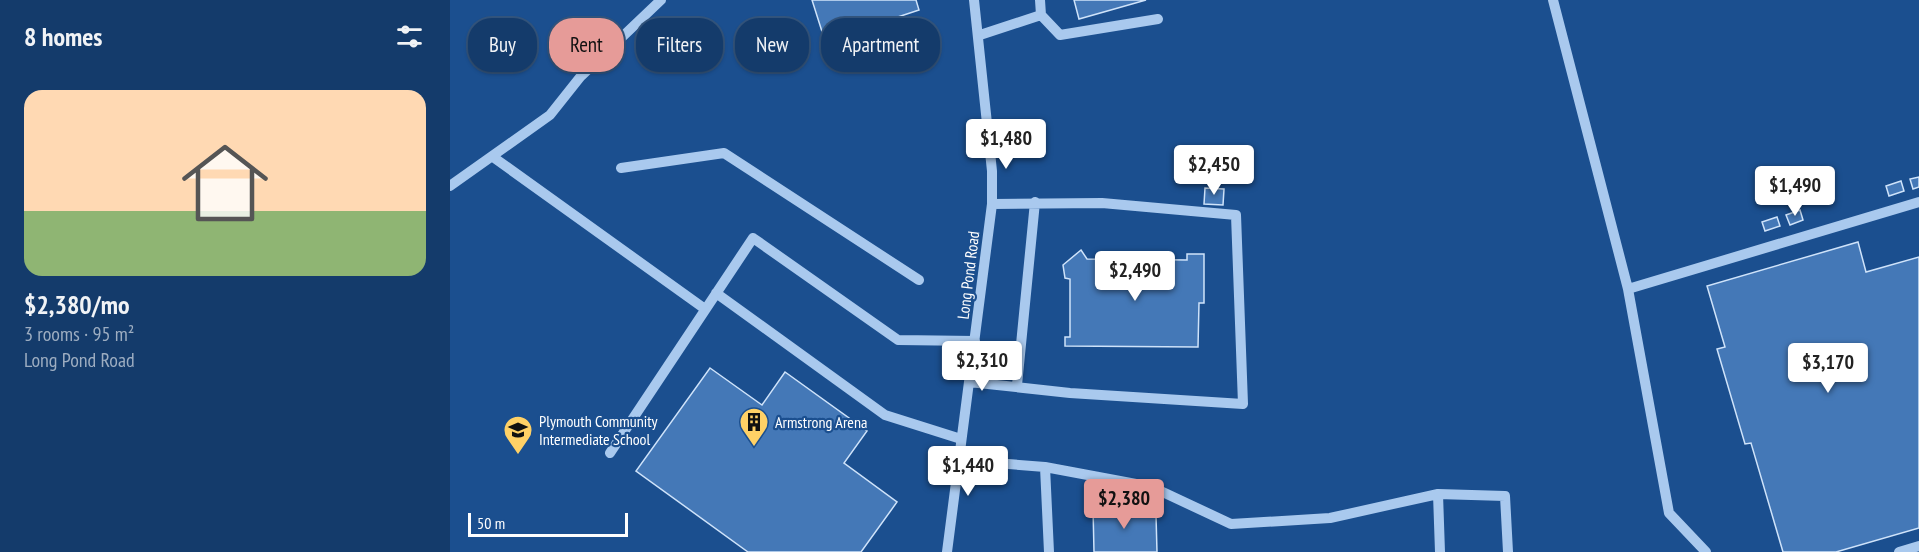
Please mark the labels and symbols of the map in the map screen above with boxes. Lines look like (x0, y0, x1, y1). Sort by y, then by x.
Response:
pin: $1,480 (957, 119, 1055, 170)
pin: $2,450 (1165, 145, 1263, 196)
pin: $1,490 (1746, 166, 1844, 217)
street label: Long Pond Road (953, 230, 983, 320)
pin: $2,490 (1086, 251, 1184, 302)
pin: $2,310 (933, 341, 1031, 392)
pin: $3,170 (1779, 343, 1877, 394)
building icon: Armstrong Arena (738, 406, 770, 448)
place label: Plymouth Community Intermediate School (539, 411, 657, 449)
place label: Armstrong Arena (775, 412, 867, 432)
school or university icon: Plymouth Community Intermediate School (502, 414, 534, 456)
pin: $1,440 (919, 446, 1017, 497)
pin: $2,380 (1075, 479, 1173, 530)
scale bar (468, 510, 628, 538)

